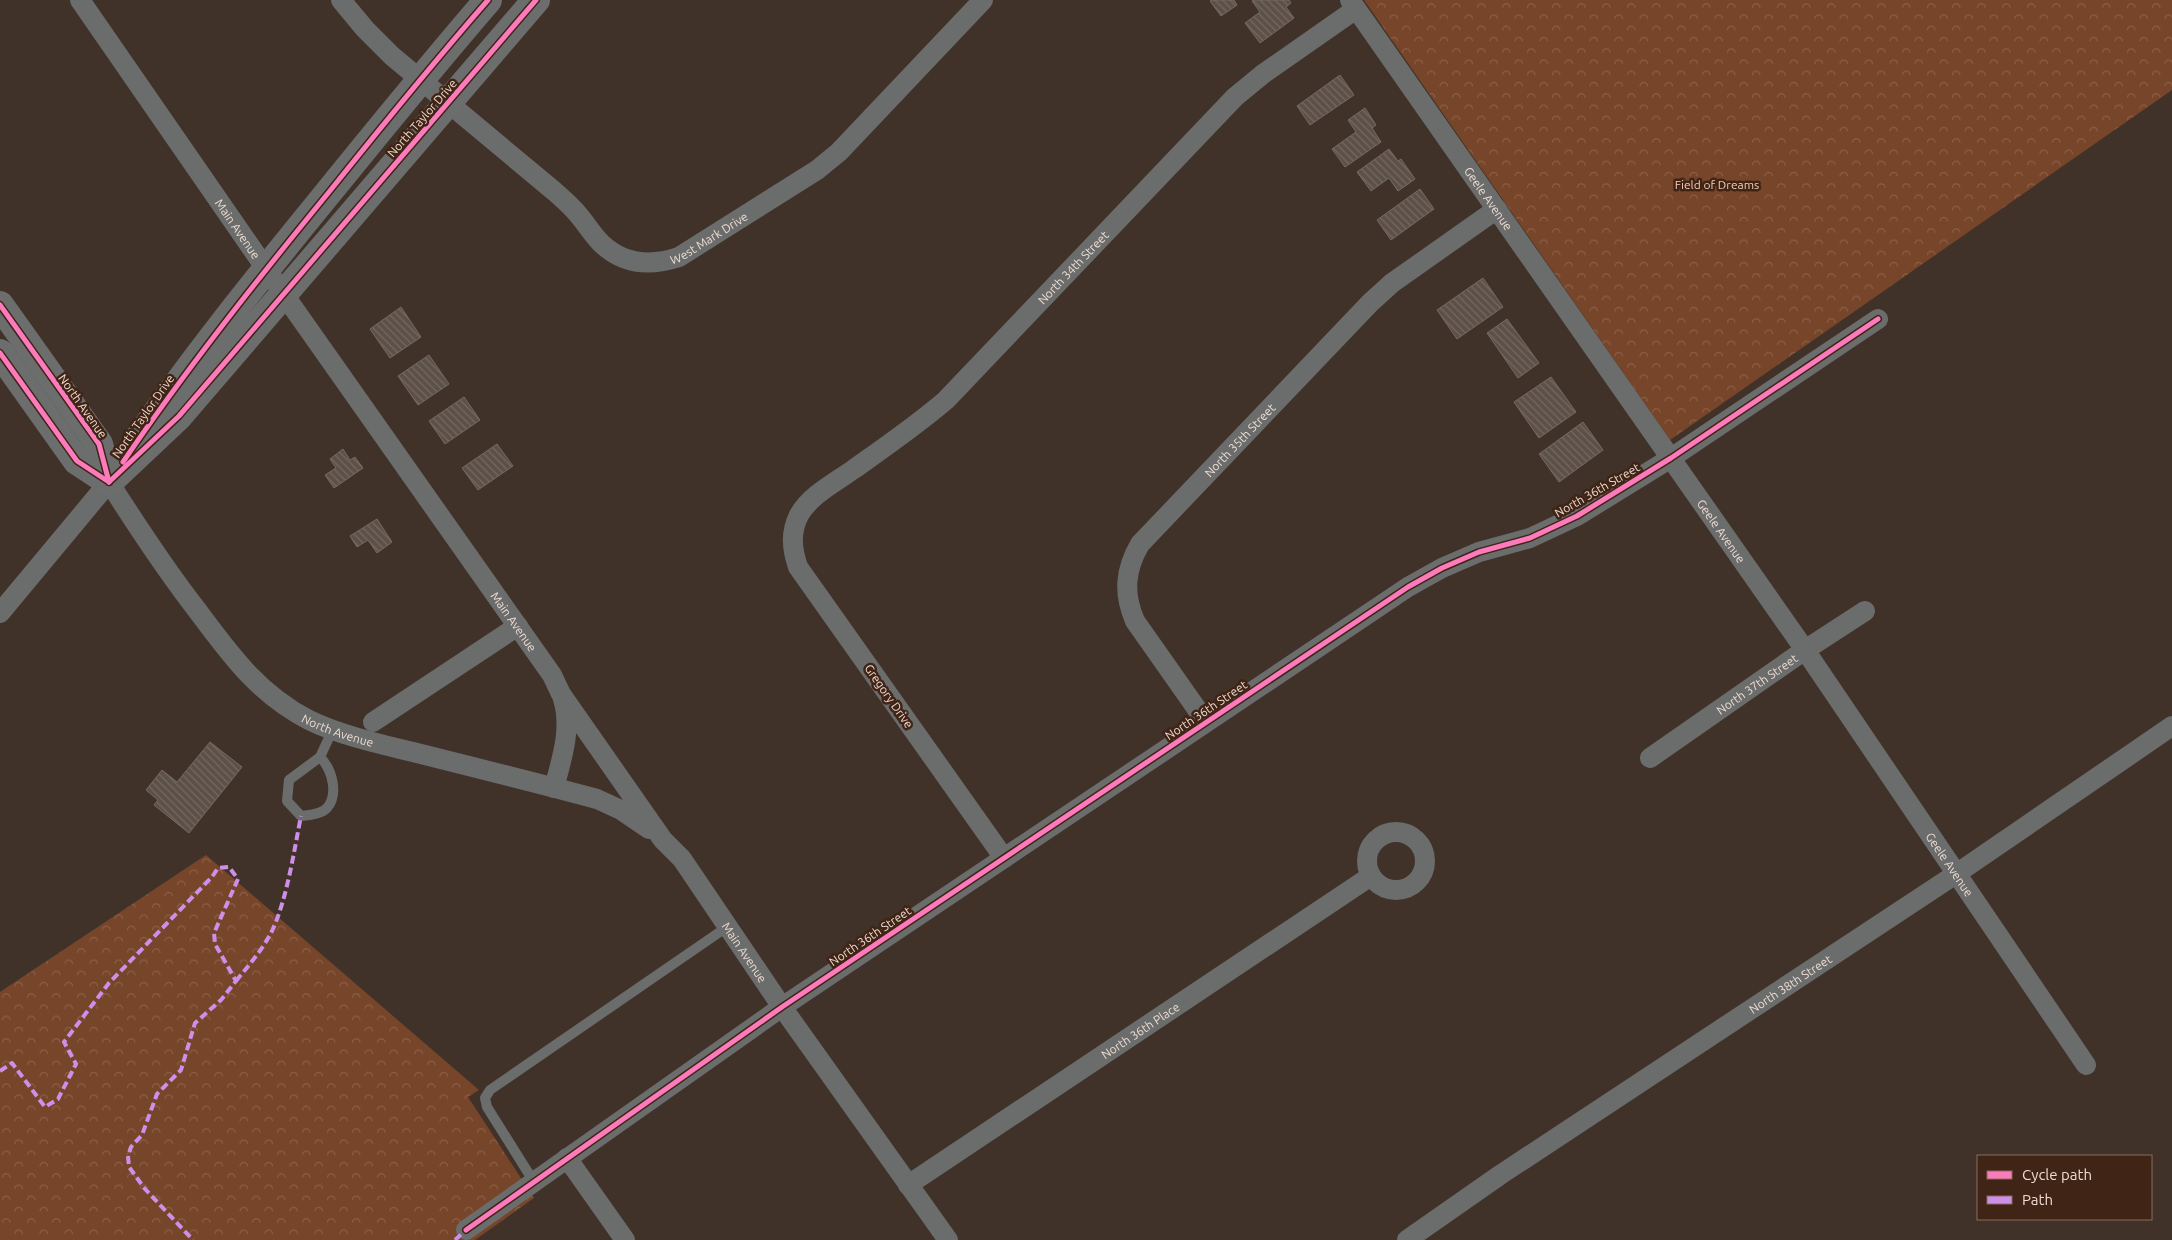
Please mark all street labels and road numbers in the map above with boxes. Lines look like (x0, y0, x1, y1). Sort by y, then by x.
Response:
street label: North Taylor Drive (385, 77, 459, 159)
street label: Geele Avenue (1462, 164, 1515, 232)
street label: Main Avenue (213, 196, 263, 261)
street label: West Mark Drive (668, 209, 750, 266)
street label: North 34th Street (1035, 228, 1111, 306)
street label: North Avenue (56, 372, 110, 440)
street label: North Taylor Drive (109, 372, 177, 460)
street label: North 35th Street (1202, 400, 1277, 479)
street label: North 36th Street (1552, 460, 1642, 520)
street label: Geele Avenue (1695, 497, 1748, 565)
street label: Main Avenue (489, 589, 540, 654)
street label: North 37th Street (1714, 651, 1800, 716)
street label: Gregory Drive (862, 662, 916, 730)
street label: North 36th Street (1163, 678, 1250, 742)
street label: North Avenue (300, 711, 375, 749)
street label: Geele Avenue (1924, 830, 1976, 898)
street label: North 36th Street (827, 904, 914, 968)
street label: Main Avenue (720, 920, 770, 985)
street label: North 38th Street (1746, 952, 1834, 1015)
street label: North 36th Place (1099, 999, 1182, 1061)

